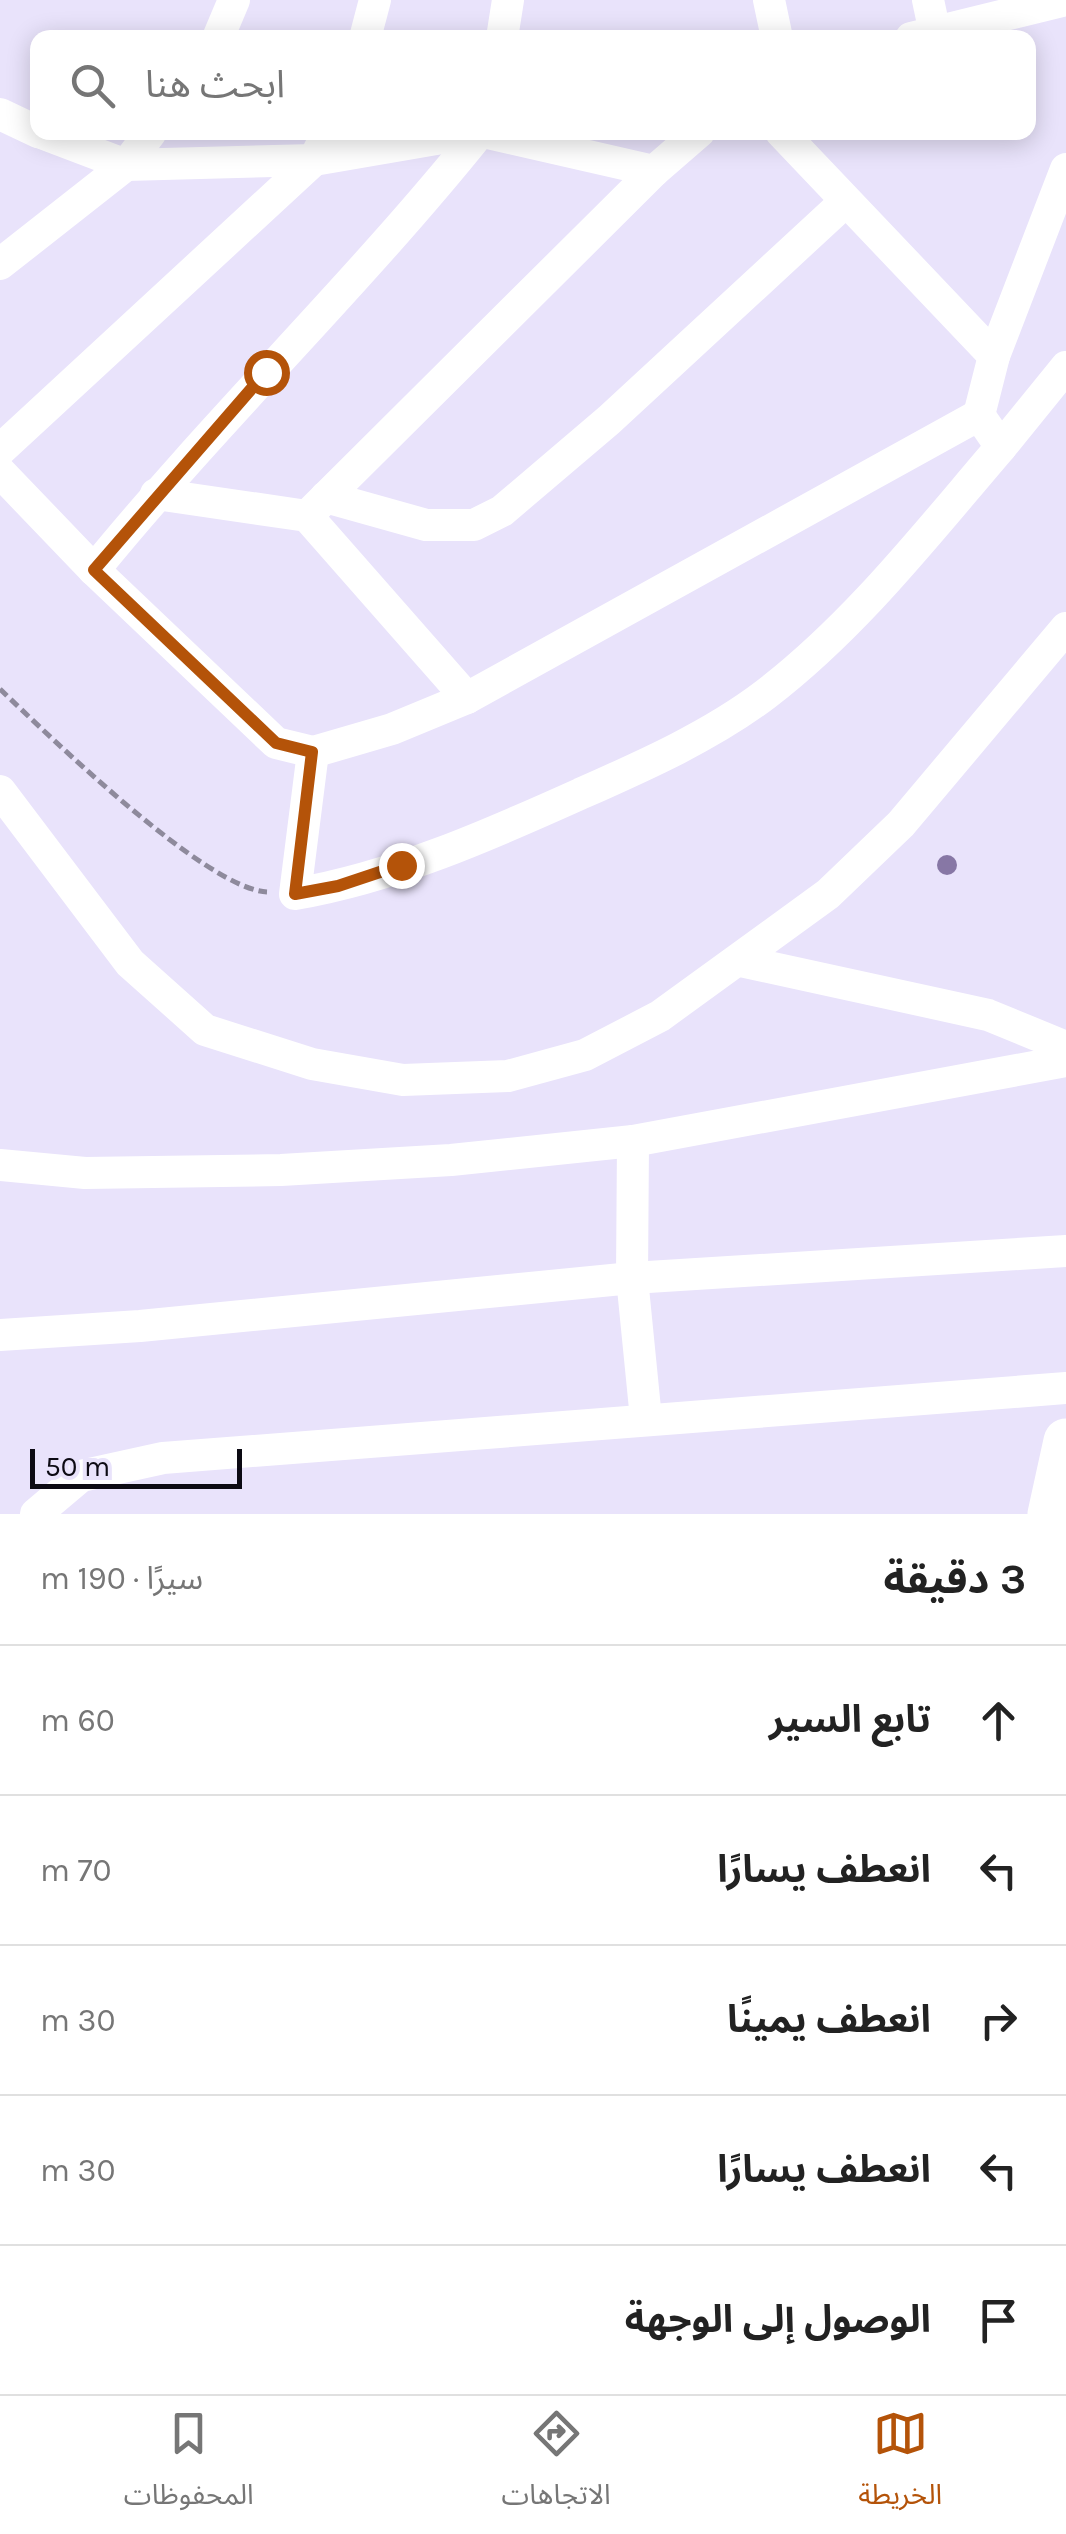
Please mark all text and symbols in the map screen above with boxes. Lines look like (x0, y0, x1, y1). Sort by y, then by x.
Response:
search box (30, 30, 1036, 140)
icon: search (65, 58, 120, 113)
text: ابحث هنا (145, 62, 285, 107)
route start (244, 350, 290, 396)
route end (379, 843, 425, 889)
scale bar (30, 1444, 242, 1488)
text: 50 m (45, 1450, 110, 1483)
text: 3 دقيقة (884, 1554, 1026, 1604)
text: سيرًا · 190 m (40, 1560, 203, 1597)
icon: ahead (971, 1693, 1026, 1748)
text: تابع السير (769, 1697, 931, 1742)
text: 60 m (40, 1702, 115, 1739)
icon: left (971, 1843, 1026, 1898)
text: انعطف يسارًا (717, 1847, 931, 1892)
text: 70 m (40, 1852, 112, 1889)
icon: right (971, 1993, 1026, 2048)
text: انعطف يمينًا (727, 1997, 931, 2042)
text: 30 m (40, 2002, 115, 2039)
icon: left (971, 2143, 1026, 2198)
text: انعطف يسارًا (717, 2147, 931, 2192)
text: 30 m (40, 2152, 115, 2189)
icon: arrive (971, 2293, 1026, 2348)
text: الوصول إلى الوجهة (625, 2297, 931, 2342)
tab: المحفوظات (124, 2406, 254, 2525)
tab: الاتجاهات (501, 2406, 611, 2525)
tab: الخريطة (858, 2406, 942, 2525)

